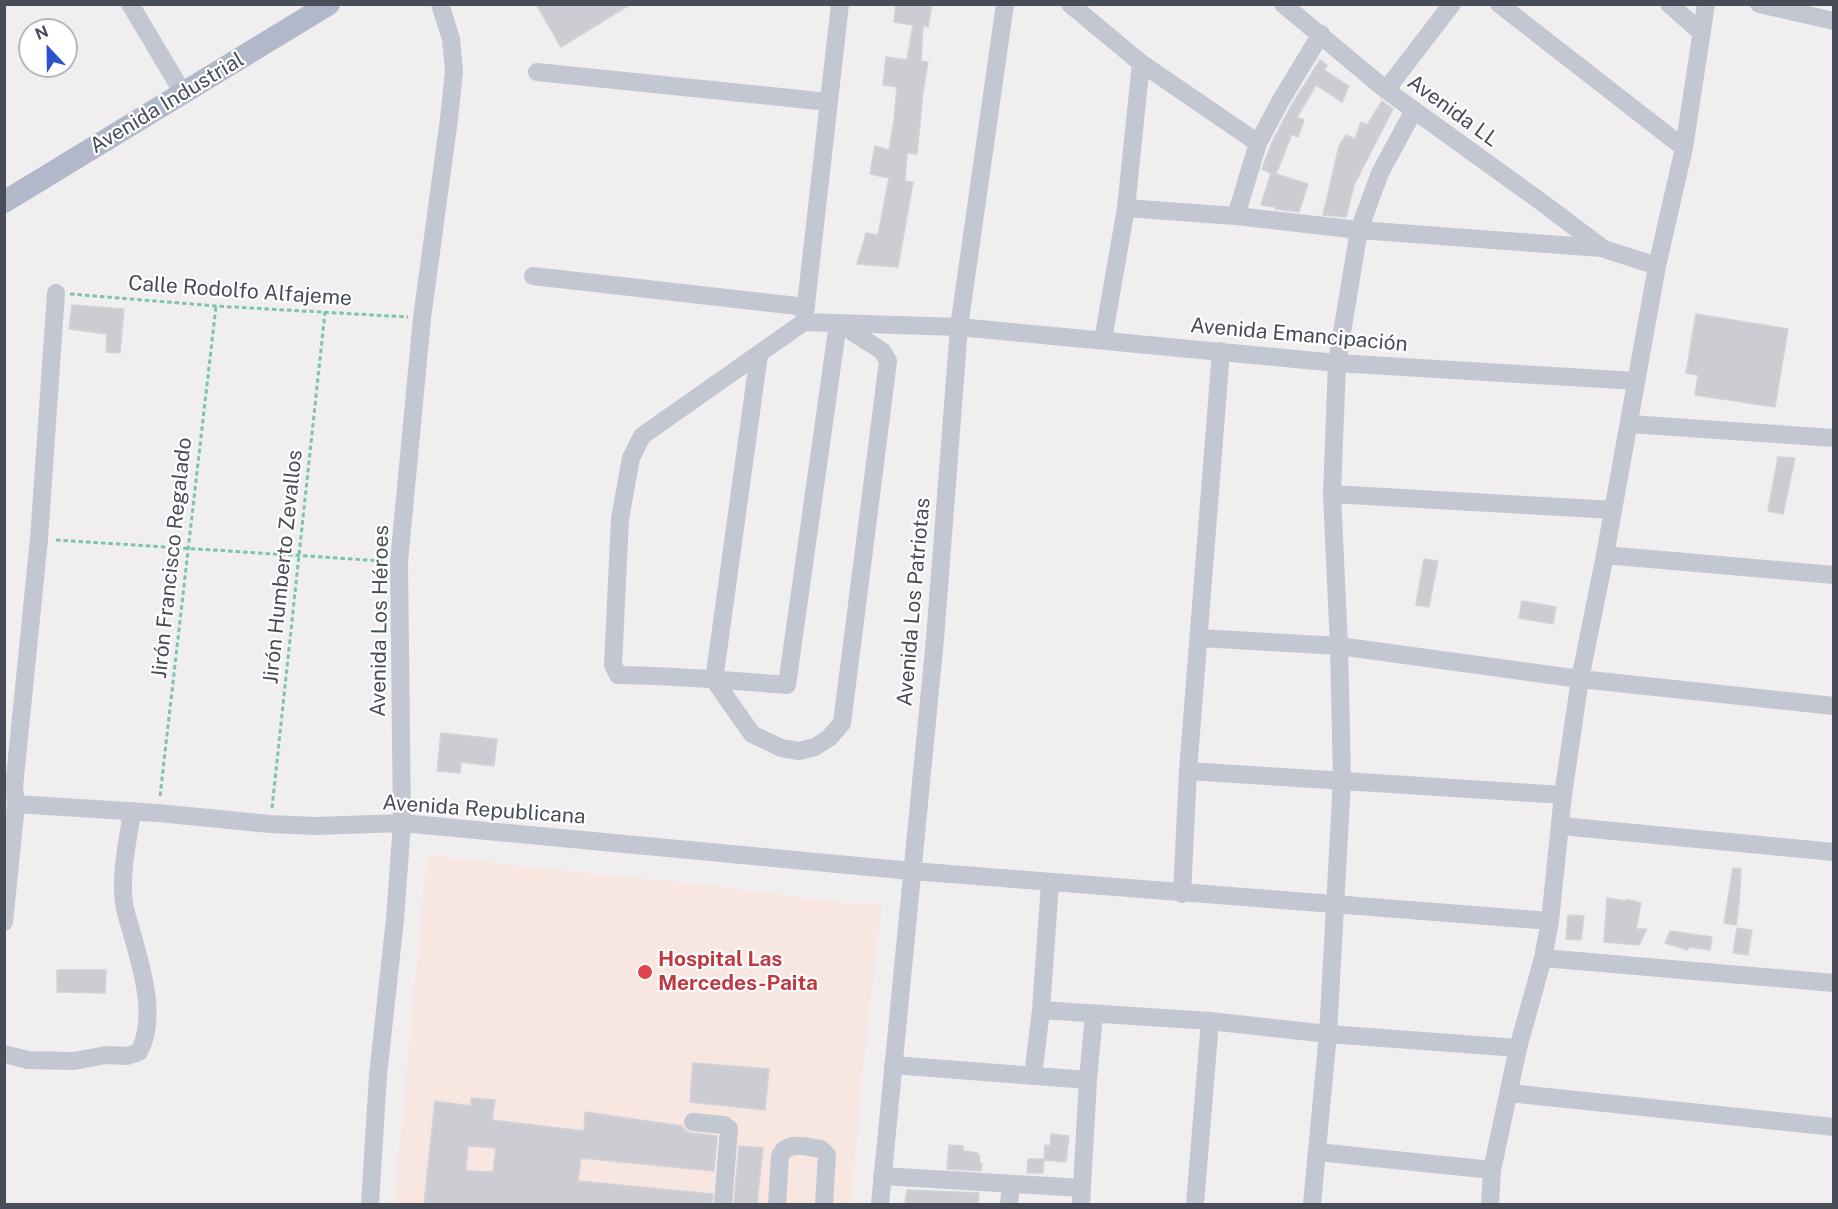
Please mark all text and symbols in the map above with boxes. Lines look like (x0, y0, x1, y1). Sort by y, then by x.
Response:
north arrow (18, 18, 78, 78)
text: N (32, 22, 51, 44)
street label: Avenida Industrial (85, 47, 249, 159)
street label: Avenida LL (1402, 69, 1504, 153)
street label: Calle Rodolfo Alfajeme (127, 271, 353, 311)
street label: Avenida Emancipación (1189, 313, 1409, 357)
street label: Jirón Francisco Regalado (147, 436, 197, 680)
street label: Jirón Humberto Zevallos (258, 449, 308, 685)
street label: Avenida Los Patriotas (892, 497, 936, 707)
street label: Avenida Los Héroes (366, 525, 394, 717)
street label: Avenida Republicana (382, 790, 586, 830)
place label: Hospital Las Mercedes-Paita (658, 947, 818, 997)
marker: Hospital Las Mercedes-Paita (636, 963, 654, 981)

